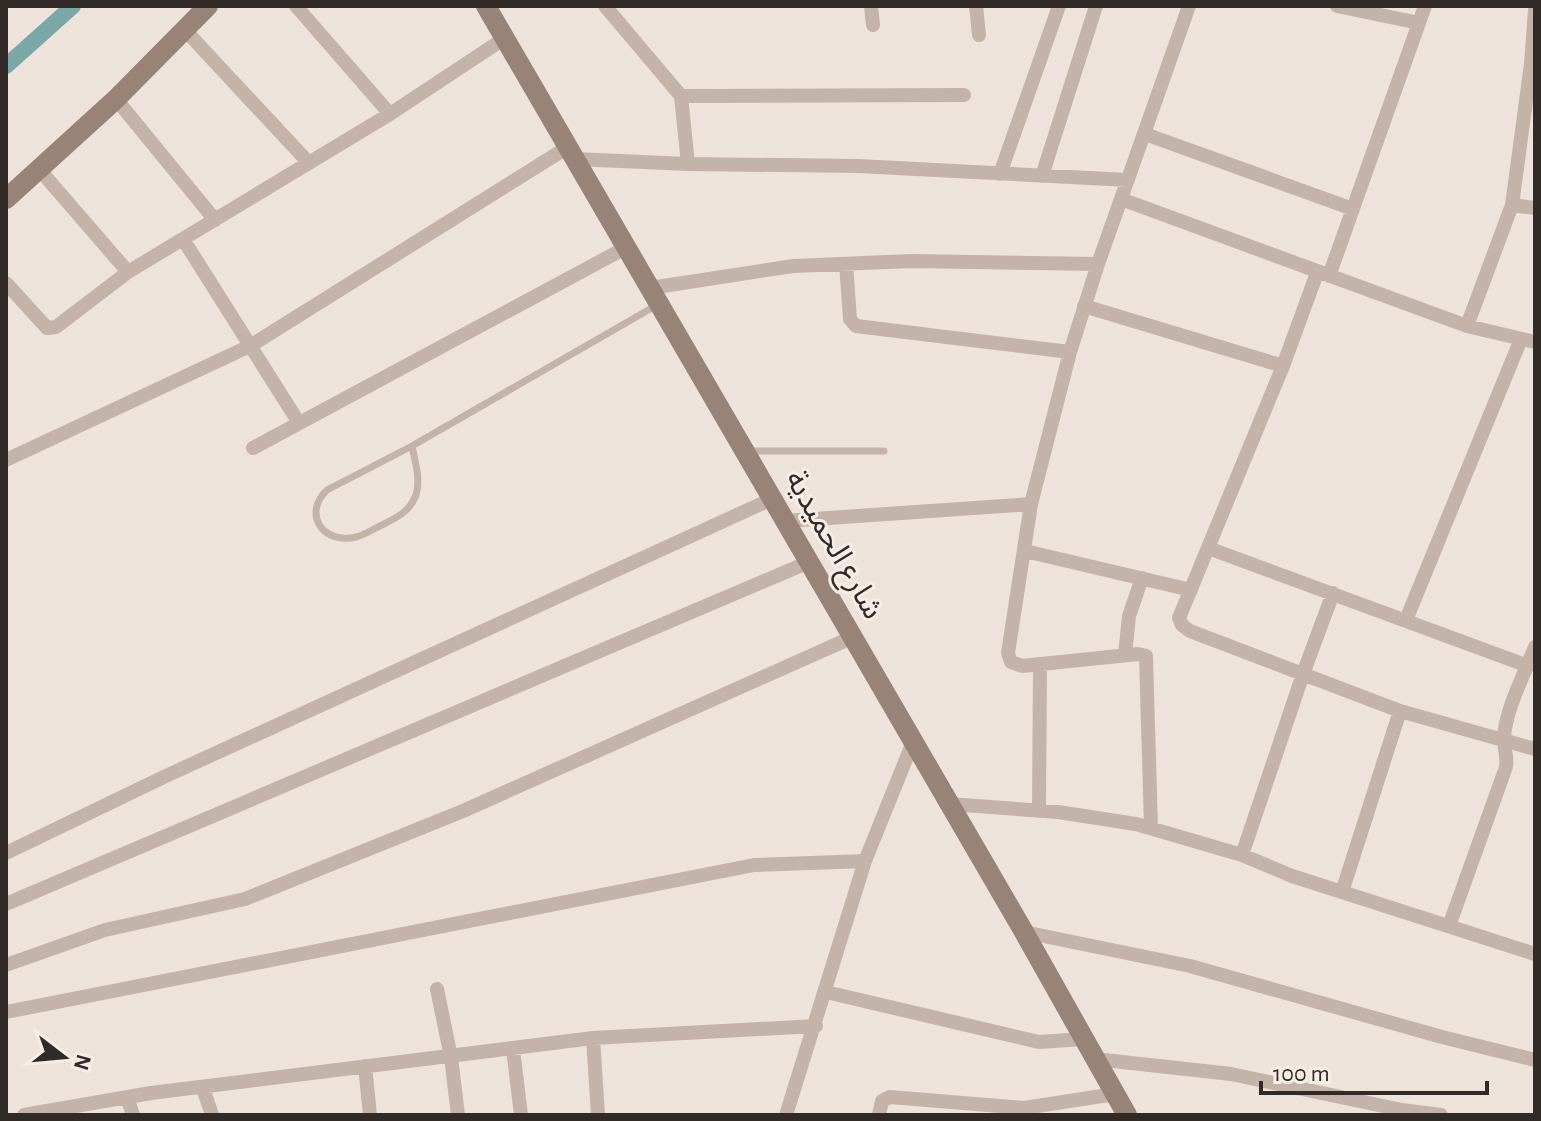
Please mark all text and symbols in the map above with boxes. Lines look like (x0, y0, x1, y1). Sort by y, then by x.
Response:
street label: شارع الحميدية (774, 466, 888, 627)
north arrow (24, 1017, 104, 1097)
scale bar (1261, 1045, 1487, 1095)
text: N (70, 1052, 95, 1073)
text: 100 m (1273, 1062, 1330, 1086)

